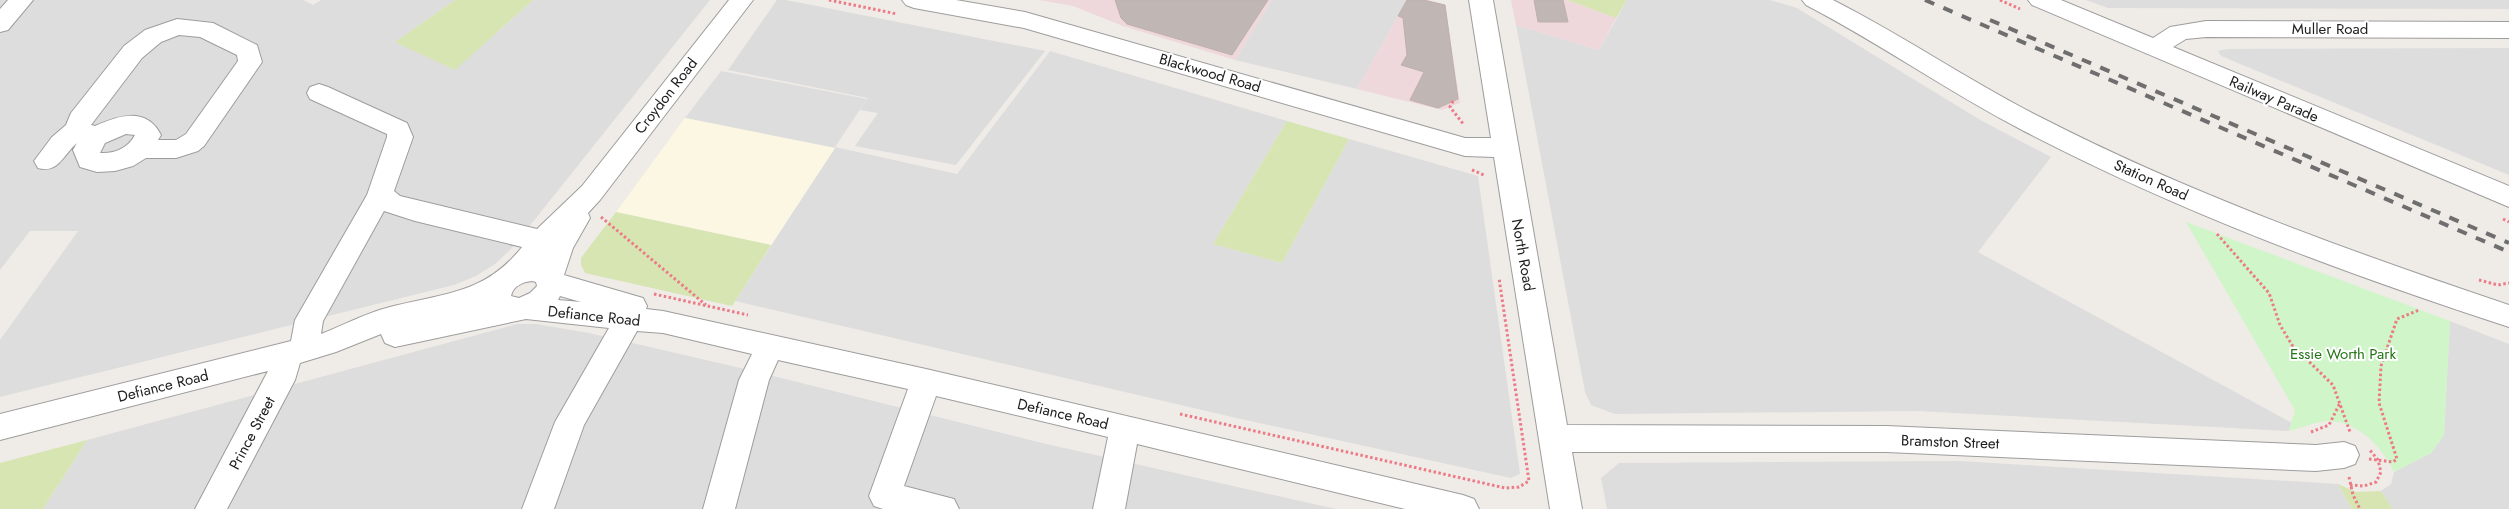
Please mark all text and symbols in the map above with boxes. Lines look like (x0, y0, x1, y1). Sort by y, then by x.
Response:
street label: Muller Road (2292, 18, 2368, 40)
street label: Blackwood Road (1157, 48, 1263, 98)
street label: Croydon Road (629, 53, 703, 139)
street label: Railway Parade (2226, 70, 2322, 128)
street label: Station Road (2110, 154, 2192, 206)
street label: North Road (1506, 217, 1540, 293)
street label: Defiance Road (547, 300, 641, 332)
park label: Essie Worth Park (2290, 343, 2396, 365)
street label: Defiance Road (115, 364, 211, 408)
street label: Prince Street (224, 392, 281, 473)
street label: Defiance Road (1015, 393, 1111, 435)
street label: Bramston Street (1900, 429, 2000, 455)

